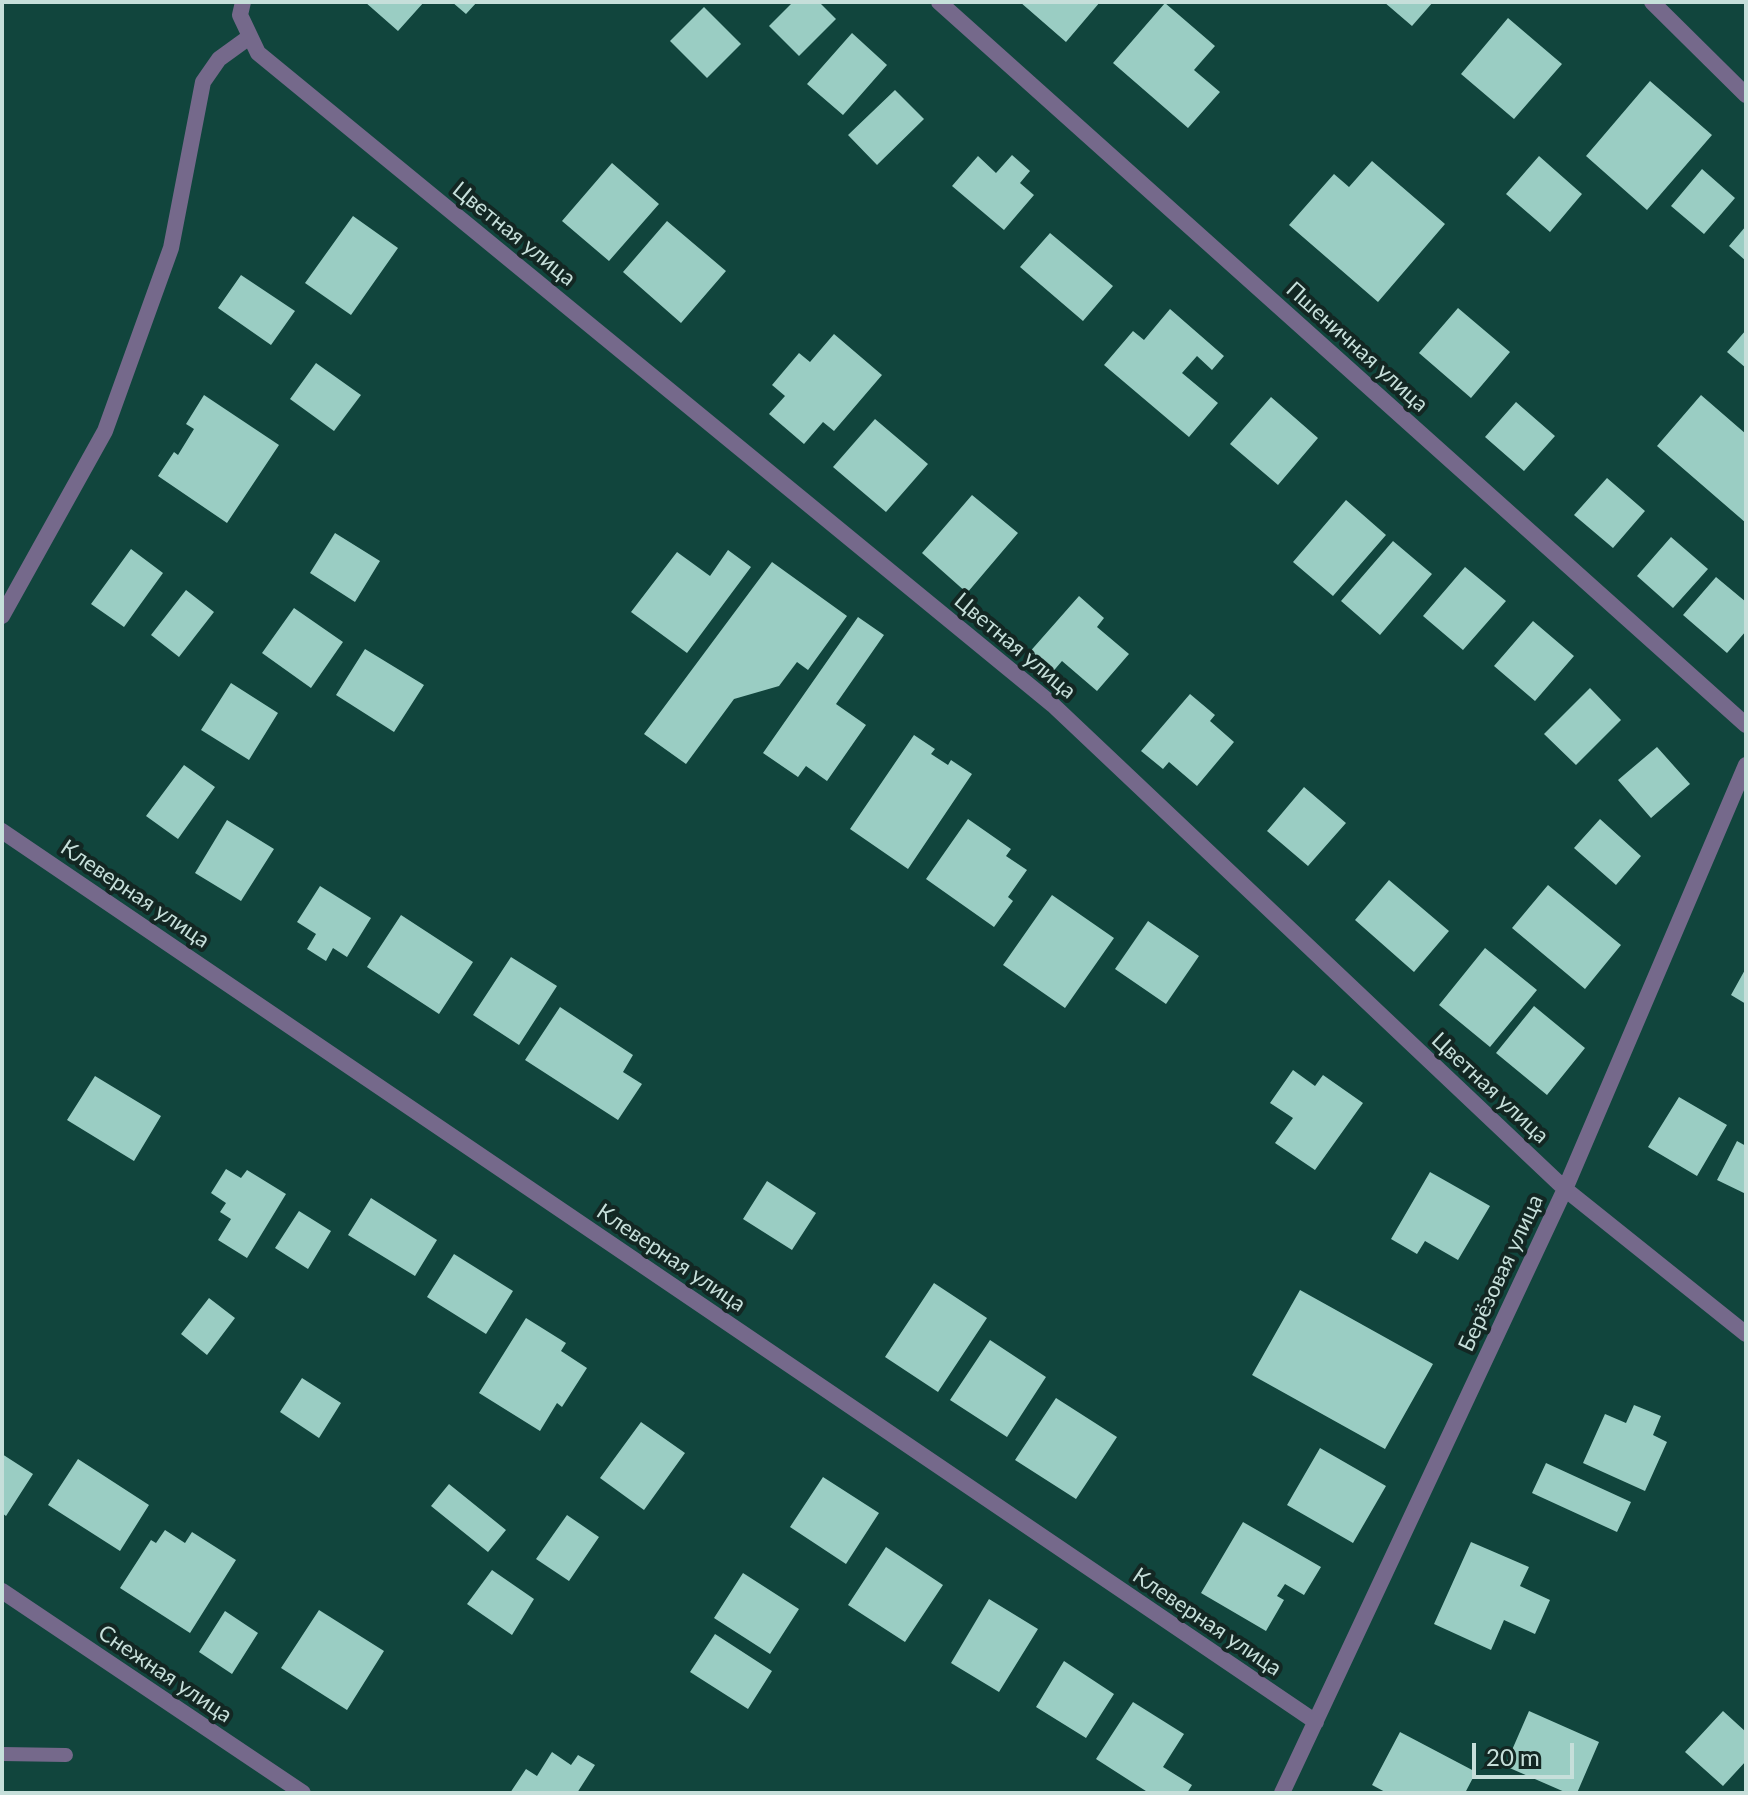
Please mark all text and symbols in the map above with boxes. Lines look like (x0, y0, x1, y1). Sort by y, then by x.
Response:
street label: Цветная улица (447, 176, 581, 292)
street label: Пшеничная улица (1281, 276, 1433, 418)
street label: Цветная улица (949, 588, 1081, 704)
street label: Клеверная улица (55, 834, 215, 954)
street label: Цветная улица (1426, 1027, 1554, 1149)
street label: Берёзовая улица (1453, 1190, 1549, 1356)
street label: Клеверная улица (591, 1198, 751, 1318)
street label: Клеверная улица (1127, 1562, 1287, 1682)
street label: Снежная улица (93, 1620, 237, 1728)
scale bar (1476, 1727, 1578, 1777)
text: 20 m (1486, 1742, 1540, 1771)

